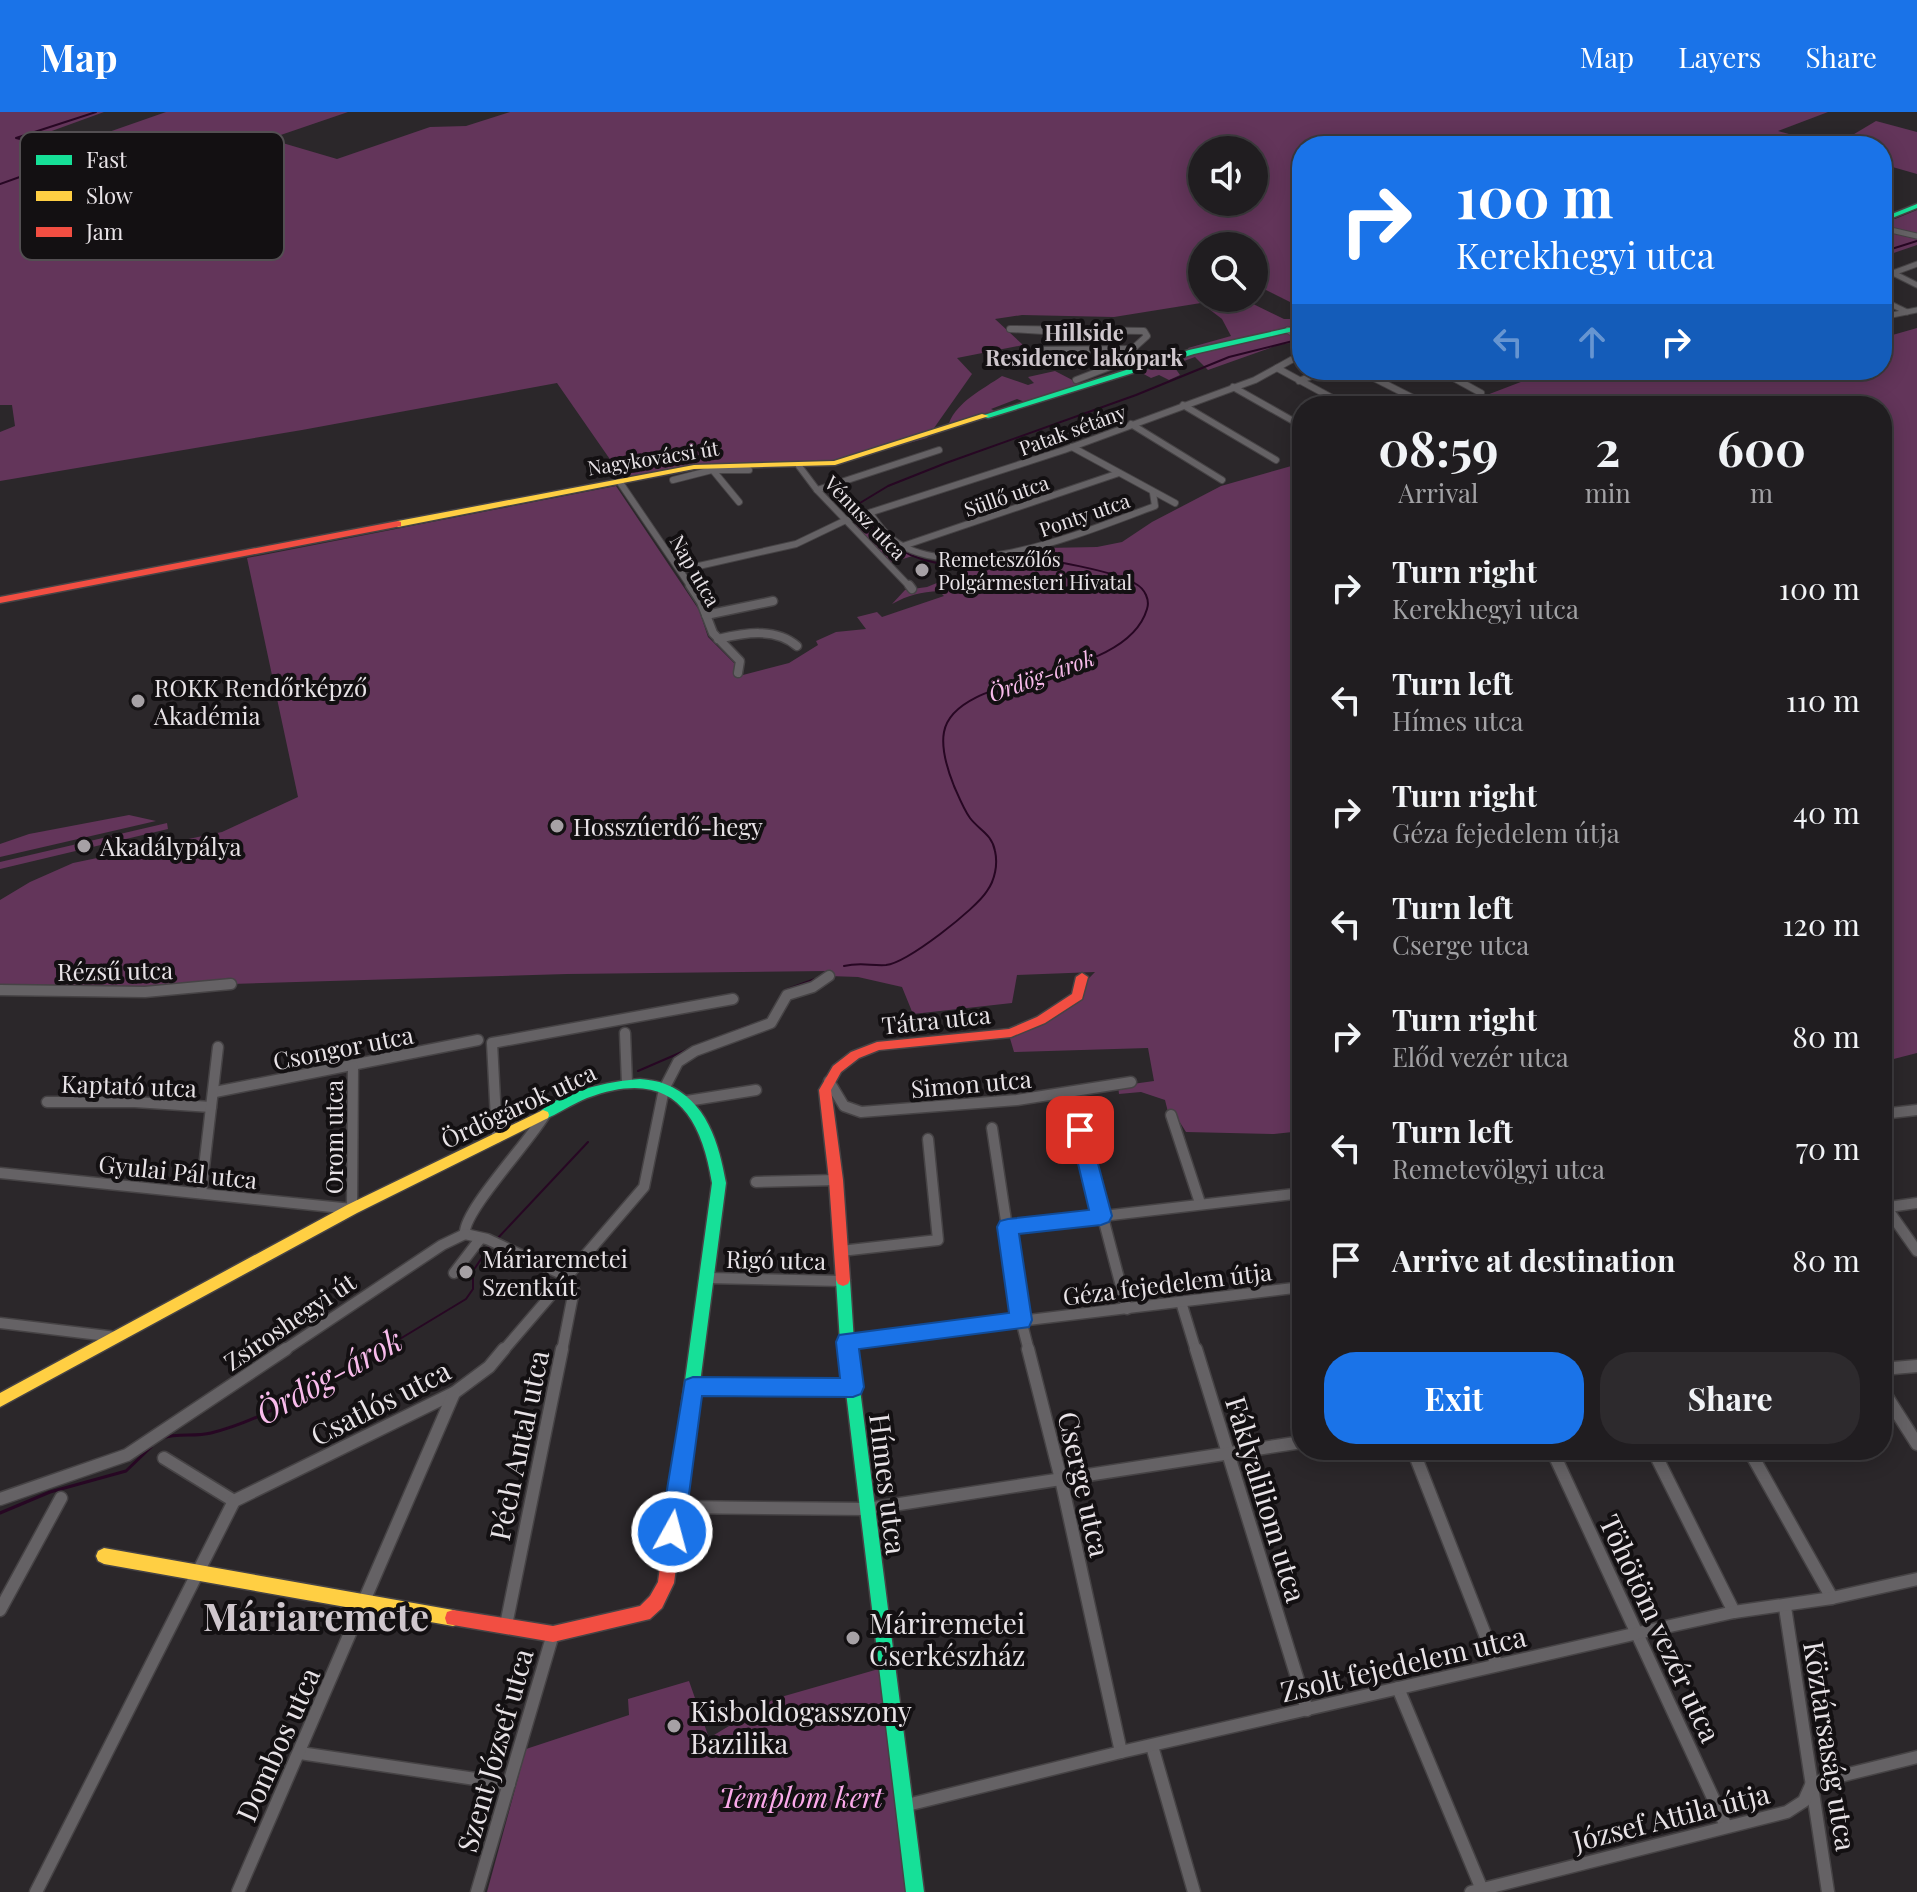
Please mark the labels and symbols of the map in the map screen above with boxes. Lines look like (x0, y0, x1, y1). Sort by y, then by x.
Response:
legend (20, 132, 284, 260)
text: Fast (86, 144, 128, 174)
text: Slow (86, 180, 133, 210)
text: Jam (85, 216, 124, 246)
district label: Hillside Residence lakópark (985, 317, 1183, 372)
street label: Patak sétány (1015, 397, 1129, 461)
street label: Nagykovácsi út (585, 433, 722, 481)
street label: Vénusz utca (818, 468, 913, 565)
street label: Süllő utca (960, 468, 1052, 522)
street label: Ponty utca (1035, 486, 1133, 542)
street label: Nap utca (665, 529, 727, 611)
place label: Remeteszőlős Polgármesteri Hivatal (938, 545, 1133, 595)
marker: Remeteszőlős Polgármesteri Hivatal (913, 561, 931, 579)
water label: Ördög-árok (984, 642, 1098, 708)
place label: ROKK Rendőrképző Akadémia (153, 671, 367, 731)
marker: ROKK Rendőrképző Akadémia (129, 692, 147, 710)
place label: Hosszúerdő-hegy (573, 810, 763, 842)
marker: Hosszúerdő-hegy (548, 817, 566, 835)
place label: Akadálypálya (99, 830, 242, 862)
marker: Akadálypálya (75, 837, 93, 855)
street label: Rézsű utca (57, 953, 173, 987)
street label: Tátra utca (880, 997, 992, 1041)
street label: Csongor utca (270, 1018, 416, 1076)
street label: Ördögárok utca (435, 1055, 601, 1155)
street label: Simon utca (909, 1062, 1033, 1104)
street label: Kaptató utca (61, 1067, 197, 1103)
street label: Orom utca (317, 1080, 349, 1194)
pin (1046, 1096, 1114, 1164)
street label: Gyulai Pál utca (97, 1147, 259, 1195)
place label: Máriaremetei Szentkút (482, 1242, 628, 1302)
street label: Rigó utca (726, 1242, 826, 1276)
street label: Géza fejedelem útja (1061, 1254, 1273, 1312)
marker: Máriaremetei Szentkút (457, 1263, 475, 1281)
street label: Zsíroshegyi út (217, 1265, 361, 1377)
water label: Ördög-árok (247, 1317, 409, 1433)
street label: Péch Antal utca (480, 1347, 556, 1543)
street label: Csatlós utca (304, 1351, 456, 1453)
street label: Fáklyaliliom utca (1218, 1392, 1316, 1606)
street label: Cserge utca (1050, 1408, 1120, 1560)
street label: Hímes utca (862, 1411, 916, 1557)
position arrow (630, 1490, 714, 1574)
street label: Töhötöm vezér utca (1592, 1508, 1730, 1748)
district label: Máriaremete (203, 1590, 429, 1641)
place label: Máriremetei Cserkészház (869, 1604, 1025, 1673)
street label: Zsolt fejedelem utca (1276, 1617, 1530, 1709)
marker: Máriremetei Cserkészház (844, 1629, 862, 1647)
street label: Köztársaság utca (1796, 1639, 1866, 1854)
street label: Szent József utca (447, 1644, 541, 1856)
street label: Dombos utca (227, 1661, 327, 1827)
place label: Kisboldogasszony Bazilika (690, 1692, 912, 1761)
marker: Kisboldogasszony Bazilika (665, 1717, 683, 1735)
street label: József Attila útja (1568, 1774, 1773, 1859)
park label: Templom kert (719, 1778, 885, 1815)

